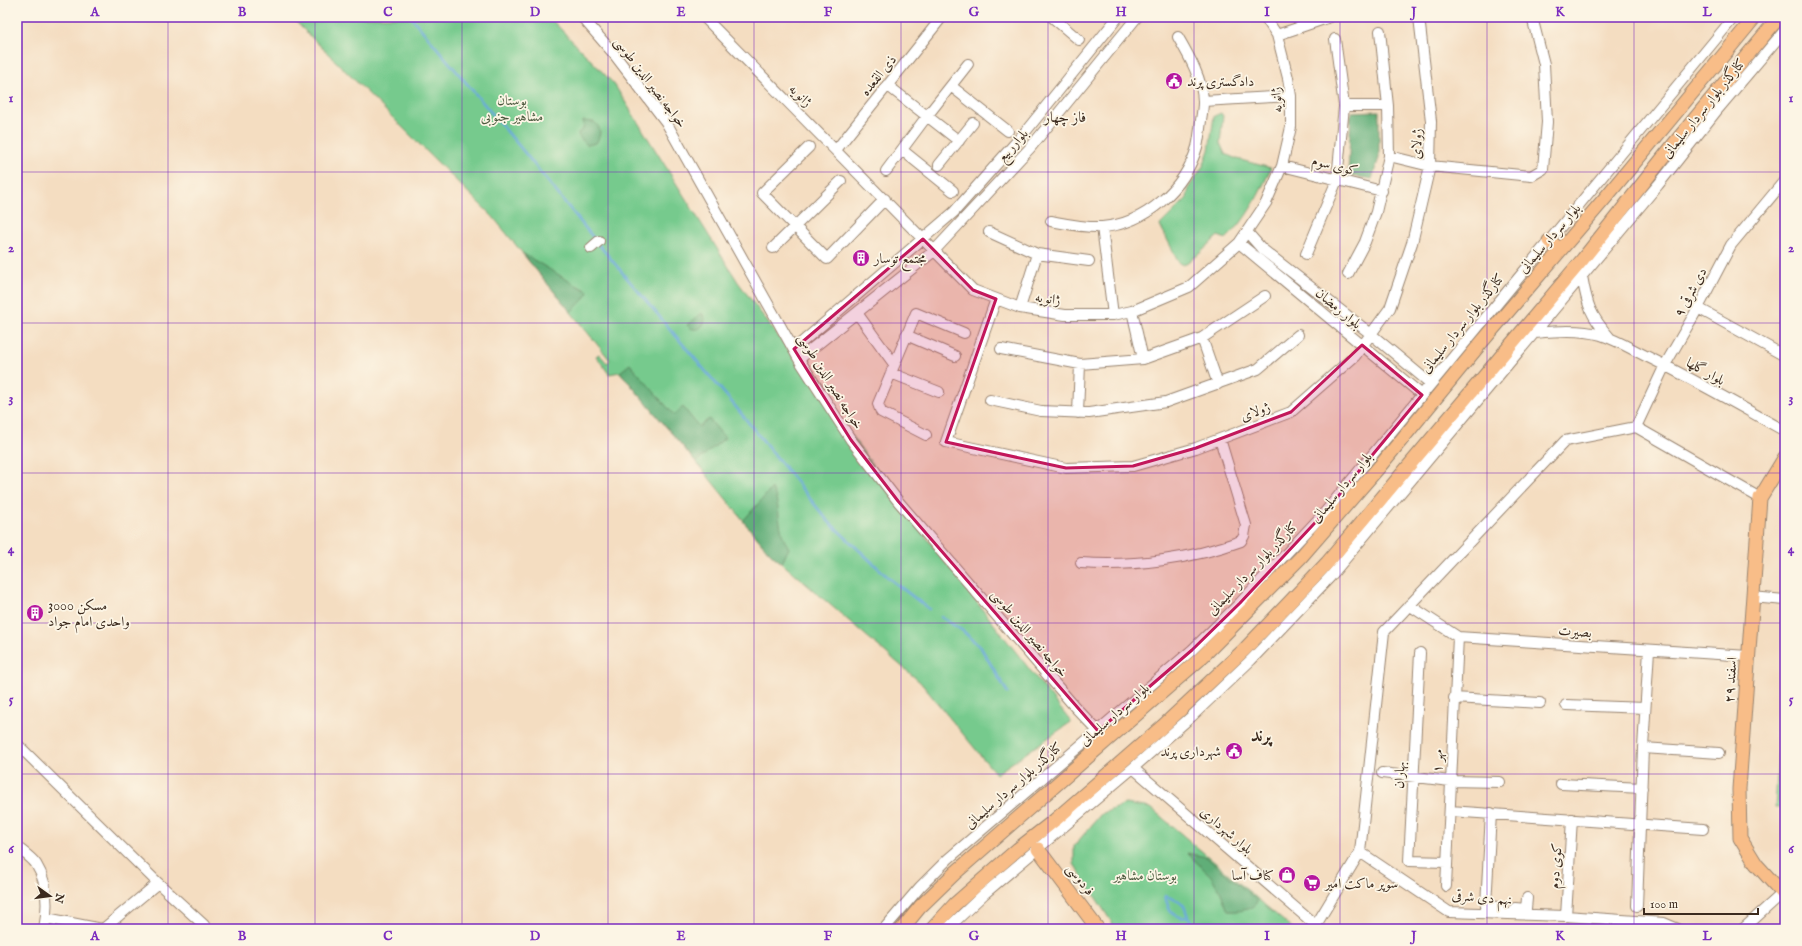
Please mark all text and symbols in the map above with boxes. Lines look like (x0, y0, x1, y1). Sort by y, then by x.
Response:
text: A (90, 4, 101, 21)
text: B (238, 4, 247, 21)
text: C (383, 4, 393, 21)
text: D (530, 4, 541, 21)
text: E (676, 4, 686, 21)
text: F (824, 4, 833, 21)
text: G (969, 4, 980, 21)
text: H (1115, 4, 1127, 21)
text: I (1264, 4, 1270, 21)
text: J (1409, 4, 1417, 21)
text: K (1555, 4, 1565, 21)
text: L (1701, 4, 1712, 21)
street label: خواجه نصیر الدین طوسی (610, 33, 690, 132)
street label: ذی القعده (857, 51, 901, 100)
street label: کنارگذر بلوار سردار سلیمانی (1656, 54, 1750, 162)
public building icon: دادگستری پرند (1164, 71, 1184, 91)
place label: دادگستری پرند (1187, 73, 1254, 91)
street label: ژانویه (785, 80, 816, 111)
street label: ژانویه (1267, 86, 1287, 113)
text: 1 (9, 90, 14, 107)
text: 1 (1789, 90, 1794, 107)
park label: بوستان مشاهیر جنوبی (481, 92, 543, 126)
district label: فاز چهار (1042, 108, 1086, 127)
street label: بلوارربیع (993, 125, 1036, 169)
street label: ژولای (1407, 128, 1427, 160)
street label: کوی سوم (1309, 152, 1360, 183)
street label: بلوار سردار سلیمانی (1514, 200, 1585, 277)
text: 2 (8, 240, 14, 257)
text: 2 (1788, 240, 1794, 257)
building icon: مجتمع توسار (851, 248, 871, 268)
place label: مجتمع توسار (872, 250, 927, 272)
street label: ۹ دی شرقی (1670, 264, 1711, 320)
street label: کنارگذر بلوار سردار سلیمانی (1415, 269, 1509, 377)
street label: بلوار رمضان (1312, 284, 1365, 333)
street label: ژانویه (1034, 288, 1062, 310)
street label: خواجه نصیر الدین طوسی (793, 330, 867, 433)
street label: بلوار گلها (1683, 354, 1729, 390)
text: 3 (9, 390, 14, 407)
text: 3 (1789, 390, 1794, 407)
street label: ژولای (1238, 398, 1273, 426)
street label: بلوار سردار سلیمانی (1307, 448, 1377, 527)
street label: کنارگذر بلوار سردار سلیمانی (1202, 517, 1302, 619)
text: 4 (8, 541, 15, 558)
text: 4 (1788, 541, 1795, 558)
street label: خواجه نصیر الدین طوسی (987, 586, 1071, 682)
place label: مسکن 3000 واحدی امام جواد (48, 597, 130, 634)
building icon: مسکن 3000 واحدی امام جواد (25, 603, 45, 623)
street label: بصیرت (1558, 622, 1593, 642)
street label: ۲۹ اسفند (1720, 657, 1742, 704)
street label: بلوار سردار سلیمانی (1076, 679, 1154, 750)
text: 5 (9, 691, 14, 708)
text: 5 (1789, 691, 1794, 708)
district label: پرند (1251, 725, 1273, 748)
street label: کنارگذر بلوار سردار سلیمانی (960, 737, 1066, 833)
public building icon: شهرداری پرند (1224, 741, 1244, 761)
place label: شهرداری پرند (1161, 743, 1221, 761)
street label: مهر ۱ (1428, 749, 1448, 773)
street label: بهاران (1390, 761, 1410, 789)
street label: بلوار شهرداری (1196, 803, 1257, 859)
text: 6 (8, 841, 14, 858)
text: 6 (1788, 841, 1794, 858)
street label: کوی دوم (1545, 842, 1570, 890)
street label: فردوسی (1062, 860, 1098, 899)
shop icon: کناف آسا (1277, 865, 1297, 885)
park label: بوستان مشاهیر (1111, 867, 1177, 885)
place label: کناف آسا (1232, 867, 1274, 885)
supermarket icon: سوپر ماکت امیر (1302, 873, 1322, 893)
place label: سوپر ماکت امیر (1323, 875, 1398, 893)
north arrow (30, 876, 70, 916)
street label: نهم دی شرقی (1451, 886, 1513, 914)
scale bar (1644, 890, 1758, 916)
text: N (51, 891, 67, 905)
text: 100 m (1650, 897, 1678, 912)
text: A (90, 928, 101, 945)
text: B (238, 928, 247, 945)
text: C (383, 928, 393, 945)
text: D (530, 928, 541, 945)
text: E (676, 928, 686, 945)
text: F (824, 928, 833, 945)
text: G (969, 928, 980, 945)
text: H (1115, 928, 1127, 945)
text: I (1264, 928, 1270, 945)
text: J (1409, 928, 1417, 945)
text: K (1555, 928, 1565, 945)
text: L (1701, 928, 1712, 945)

